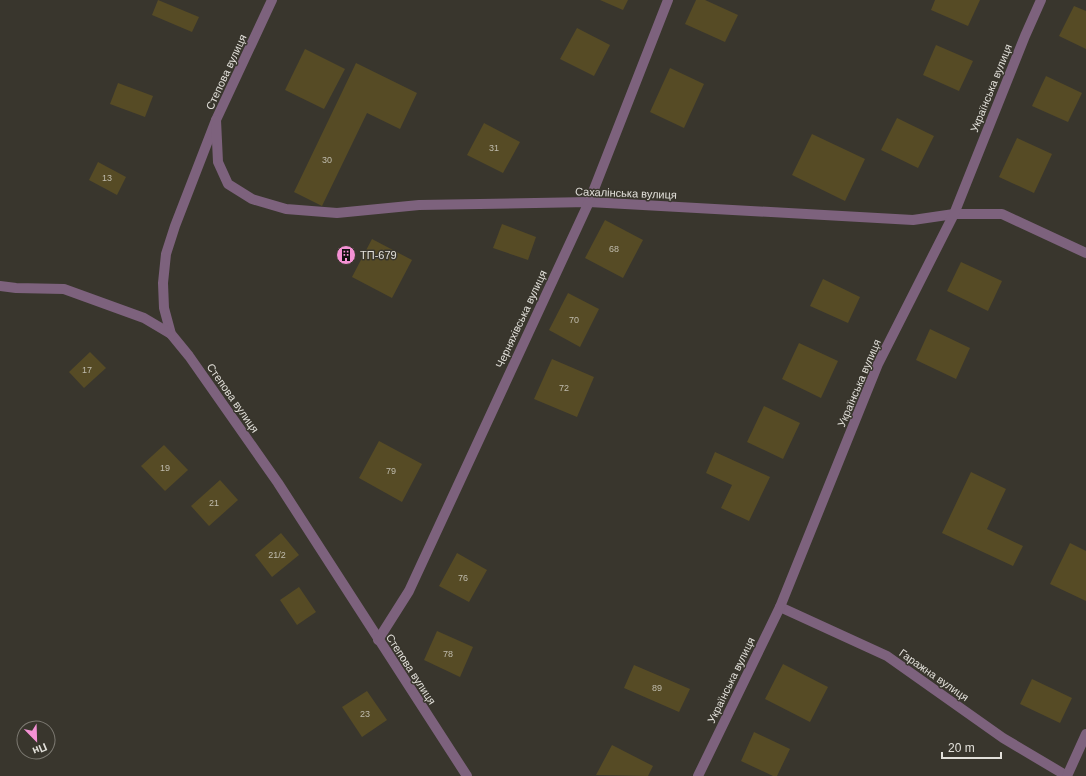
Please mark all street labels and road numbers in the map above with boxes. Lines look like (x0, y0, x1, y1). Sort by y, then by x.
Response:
street label: Степова вулиця (203, 32, 249, 112)
street label: Українська вулиця (968, 42, 1014, 134)
street label: Сахалінська вулиця (575, 185, 677, 201)
street label: Черняхівська вулиця (493, 268, 549, 370)
street label: Українська вулиця (835, 337, 883, 429)
street label: Степова вулиця (205, 361, 261, 435)
street label: Степова вулиця (384, 632, 438, 707)
street label: Українська вулиця (705, 635, 757, 725)
street label: Гаражна вулиця (897, 647, 971, 703)

